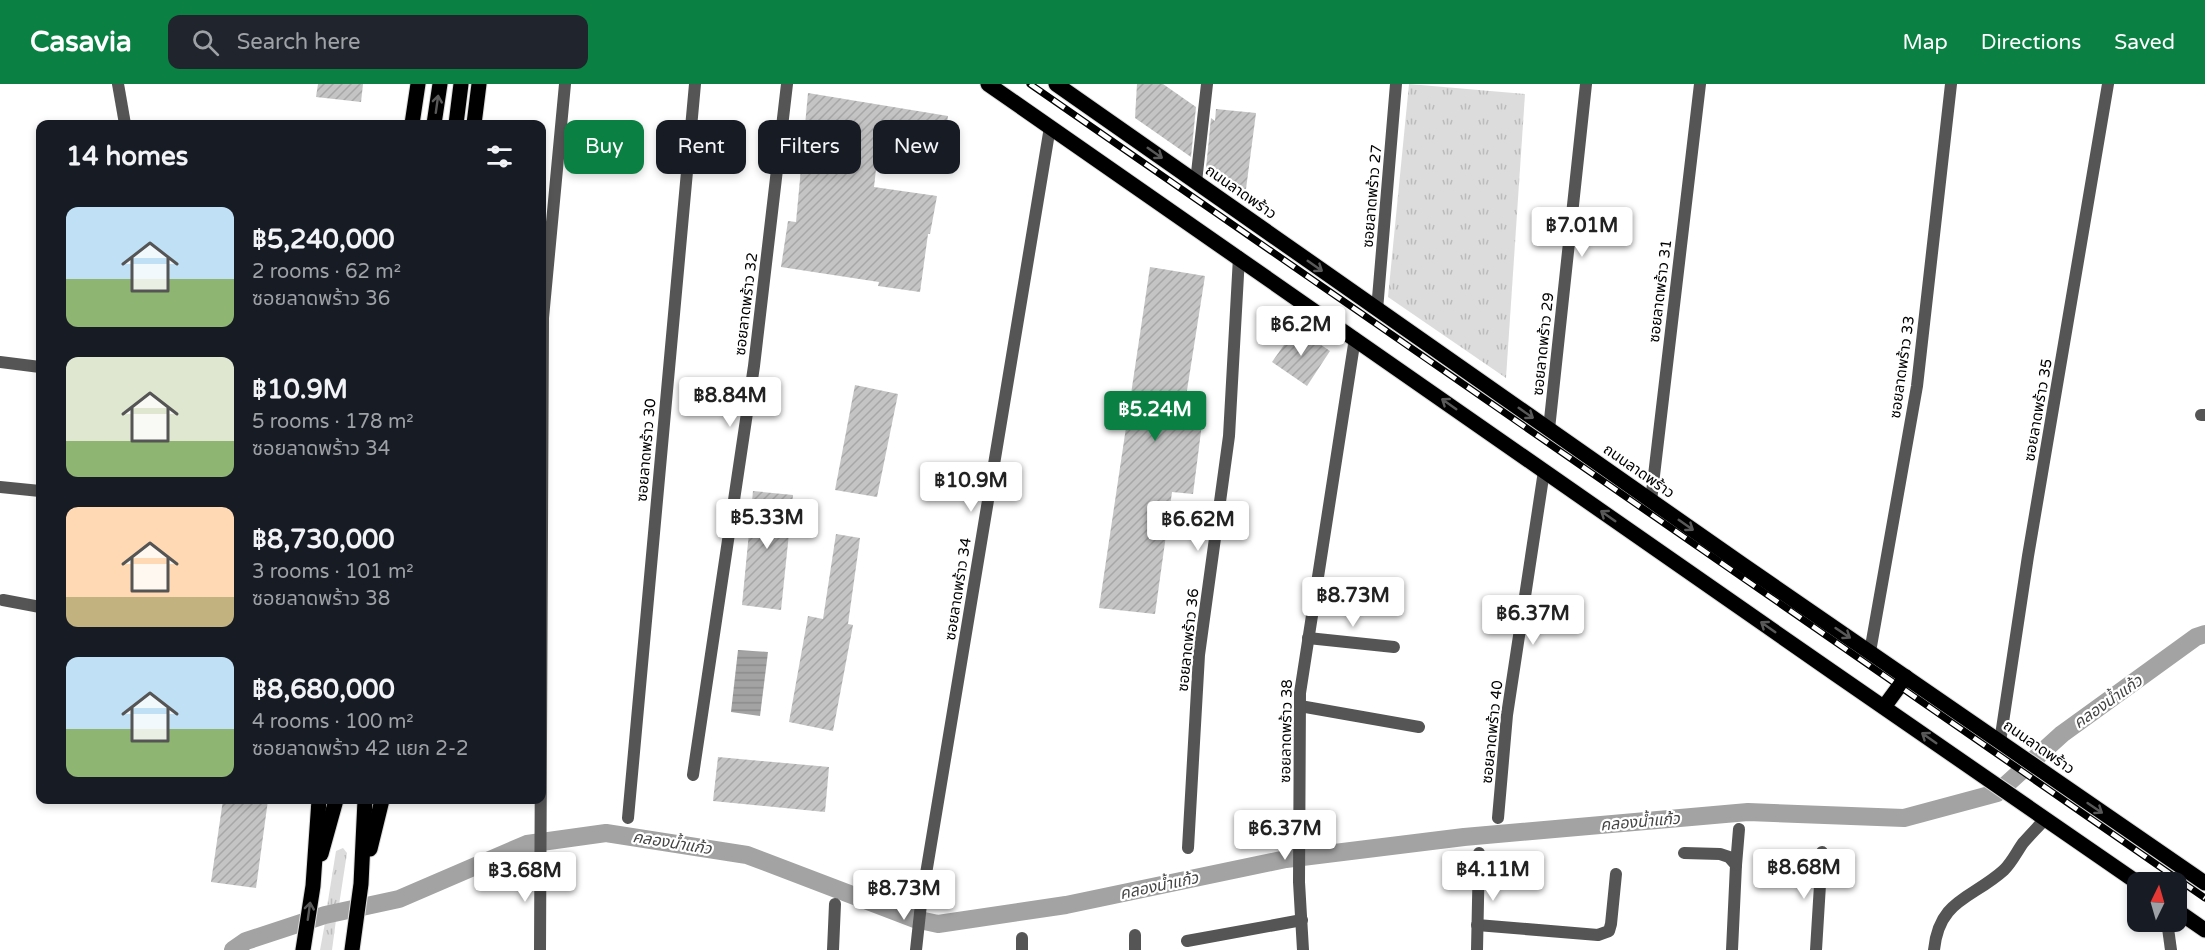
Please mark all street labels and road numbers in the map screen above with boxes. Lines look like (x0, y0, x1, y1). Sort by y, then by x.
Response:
street label: ซอยลาดพร้าว 27 (1359, 144, 1385, 248)
street label: ถนนลาดพร้าว (1202, 161, 1280, 223)
street label: ซอยลาดพร้าว 31 (1645, 238, 1675, 344)
street label: ซอยลาดพร้าว 32 (731, 251, 761, 357)
street label: ซอยลาดพร้าว 29 (1529, 291, 1557, 397)
street label: ซอยลาดพร้าว 33 (1886, 314, 1918, 420)
street label: ซอยลาดพร้าว 35 (2020, 357, 2056, 463)
street label: ซอยลาดพร้าว 30 (633, 398, 659, 502)
street label: ถนนลาดพร้าว (1600, 440, 1678, 502)
street label: ซอยลาดพร้าว 34 (941, 536, 975, 642)
street label: ซอยลาดพร้าว 36 (1174, 587, 1202, 693)
street label: ซอยลาดพร้าว 38 (1276, 679, 1296, 783)
street label: ซอยลาดพร้าว 40 (1478, 679, 1506, 785)
street label: ถนนลาดพร้าว (2000, 716, 2078, 778)

